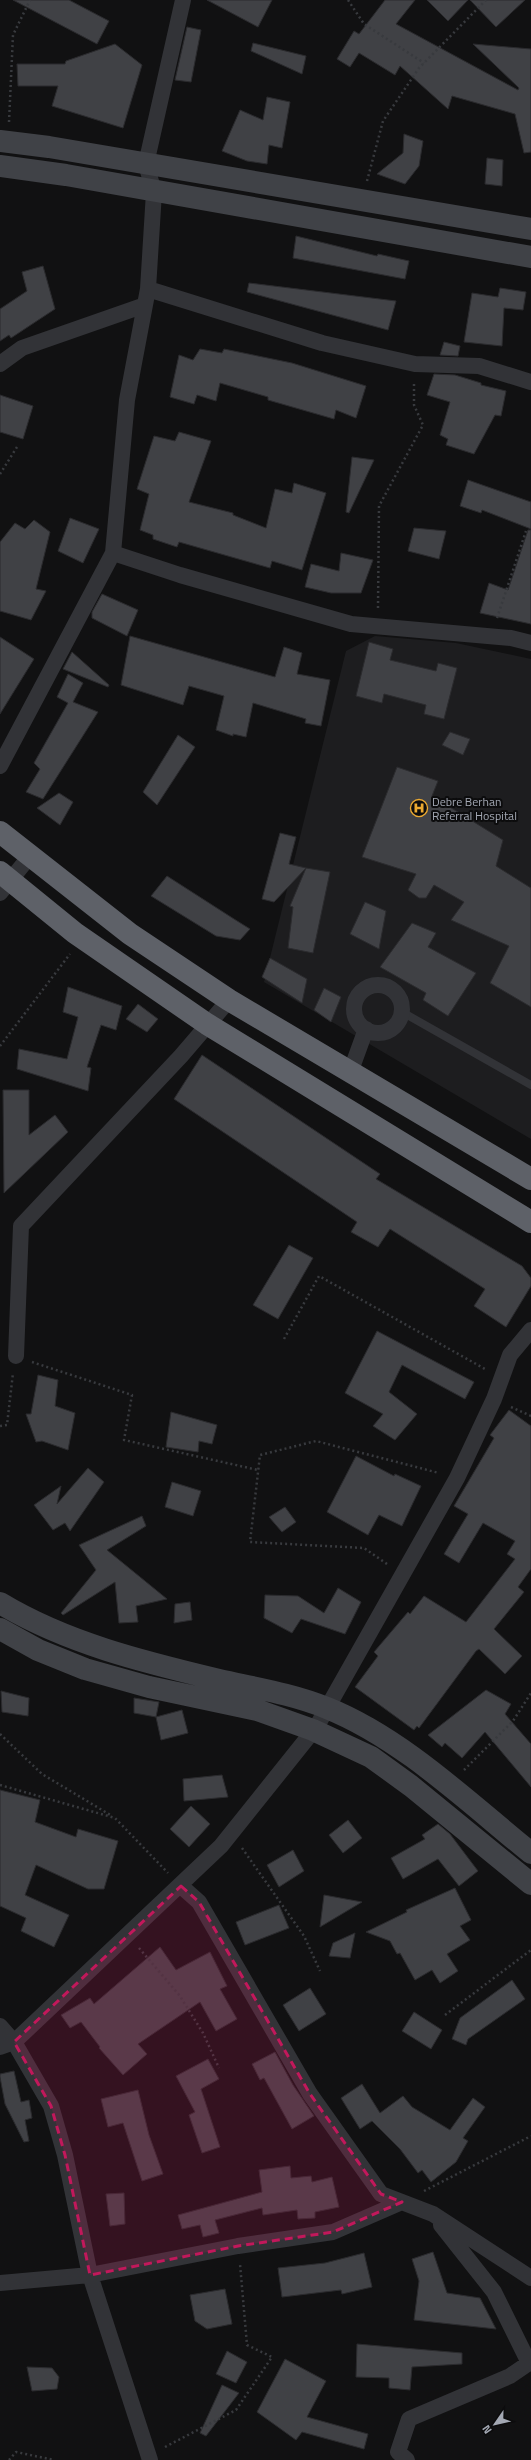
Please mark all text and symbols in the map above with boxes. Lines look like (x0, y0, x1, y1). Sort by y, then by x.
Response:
place label: Debre Berhan Referral Hospital (432, 792, 517, 825)
hospital icon: Debre Berhan Referral Hospital (409, 798, 429, 818)
north arrow (475, 2404, 515, 2444)
text: N (478, 2422, 495, 2437)

